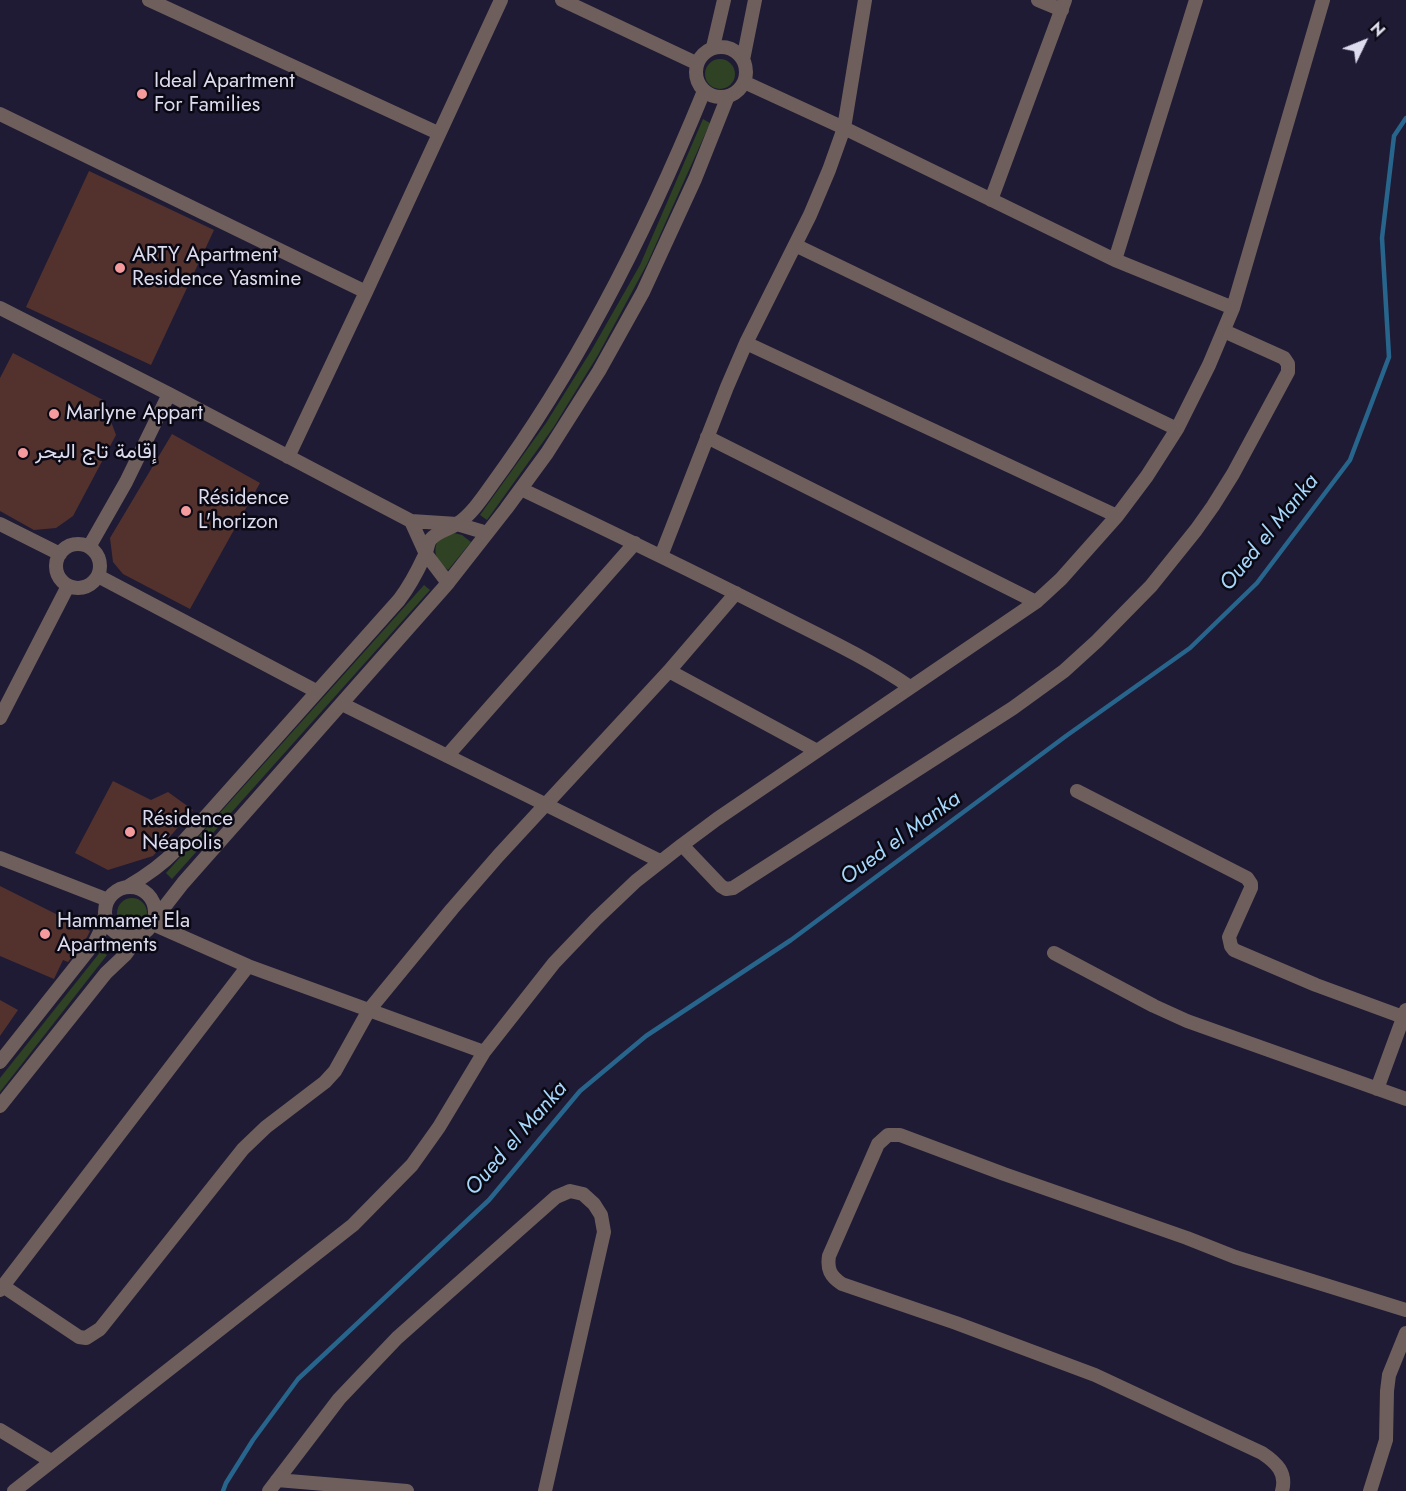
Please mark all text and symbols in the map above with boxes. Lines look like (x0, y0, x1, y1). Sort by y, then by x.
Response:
north arrow (1334, 12, 1394, 72)
text: N (1365, 17, 1390, 42)
place label: Ideal Apartment For Families (154, 69, 295, 119)
marker: Ideal Apartment For Families (135, 87, 149, 101)
place label: ARTY Apartment Residence Yasmine (132, 243, 301, 293)
marker: ARTY Apartment Residence Yasmine (113, 261, 127, 275)
place label: Marlyne Appart (66, 401, 203, 427)
marker: Marlyne Appart (47, 407, 61, 421)
place label: إقامة تاج البحر (35, 440, 157, 466)
marker: إقامة تاج البحر (16, 446, 30, 460)
water label: Oued el Manka (1215, 469, 1325, 597)
place label: Résidence L'horizon (198, 486, 289, 536)
marker: Résidence L'horizon (179, 504, 193, 518)
water label: Oued el Manka (836, 786, 966, 892)
place label: Résidence Néapolis (142, 807, 233, 857)
marker: Résidence Néapolis (123, 825, 137, 839)
place label: Hammamet Ela Apartments (57, 909, 190, 959)
marker: Hammamet Ela Apartments (38, 927, 52, 941)
water label: Oued el Manka (460, 1077, 574, 1201)

